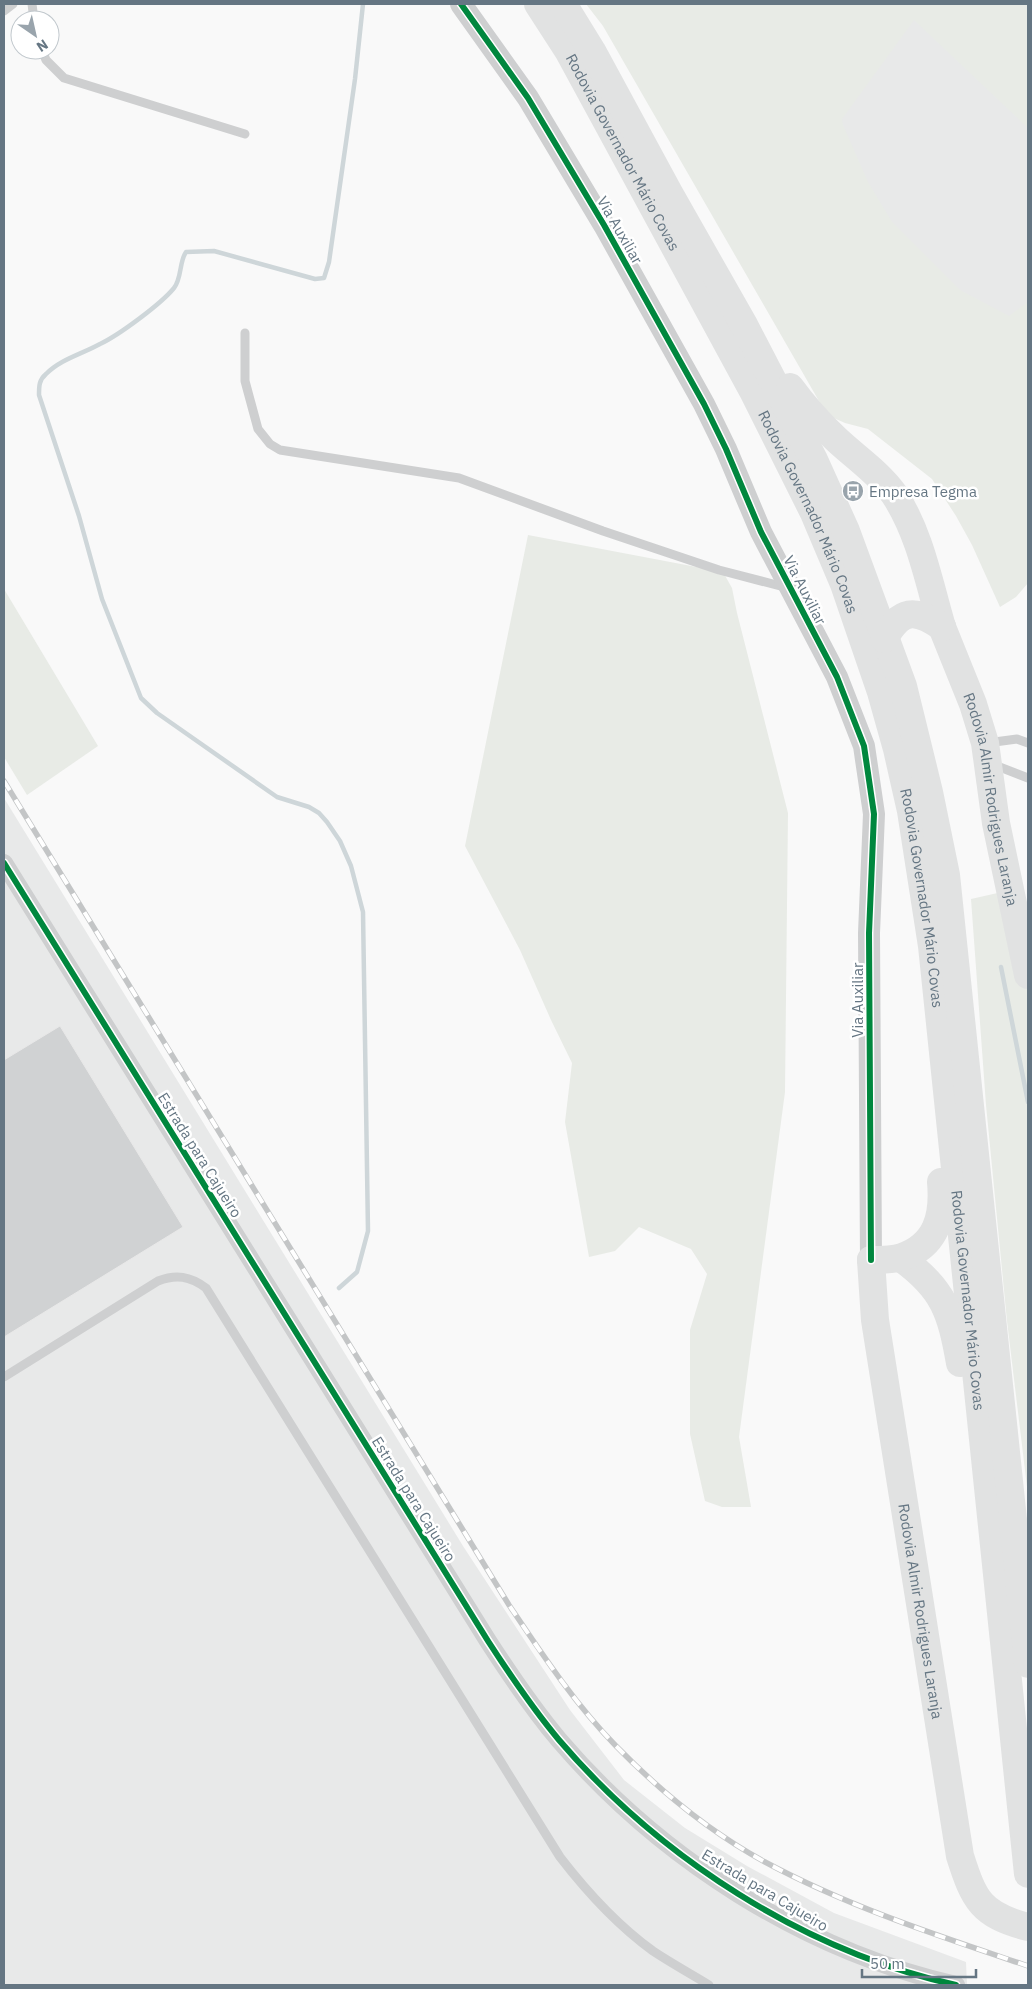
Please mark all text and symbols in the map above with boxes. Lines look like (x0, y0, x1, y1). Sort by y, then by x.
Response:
north arrow (10, 10, 60, 60)
text: N (33, 35, 52, 56)
street label: Rodovia Governador Mário Covas (562, 50, 685, 254)
street label: Via Auxiliar (593, 193, 647, 268)
street label: Rodovia Governador Mário Covas (754, 407, 863, 616)
bus stop icon: Empresa Tegma (841, 479, 865, 503)
place label: Empresa Tegma (869, 482, 977, 501)
street label: Via Auxiliar (779, 552, 831, 628)
street label: Rodovia Almir Rodrigues Laranja (960, 689, 1023, 907)
street label: Rodovia Governador Mário Covas (897, 786, 948, 1009)
street label: Via Auxiliar (848, 962, 867, 1038)
street label: Estrada para Cajueiro (154, 1089, 246, 1221)
street label: Rodovia Governador Mário Covas (948, 1189, 989, 1411)
street label: Estrada para Cajueiro (368, 1433, 460, 1565)
street label: Rodovia Almir Rodrigues Laranja (895, 1502, 948, 1720)
street label: Estrada para Cajueiro (698, 1845, 832, 1935)
scale bar (862, 1946, 976, 1978)
text: 50 m (870, 1954, 905, 1973)

